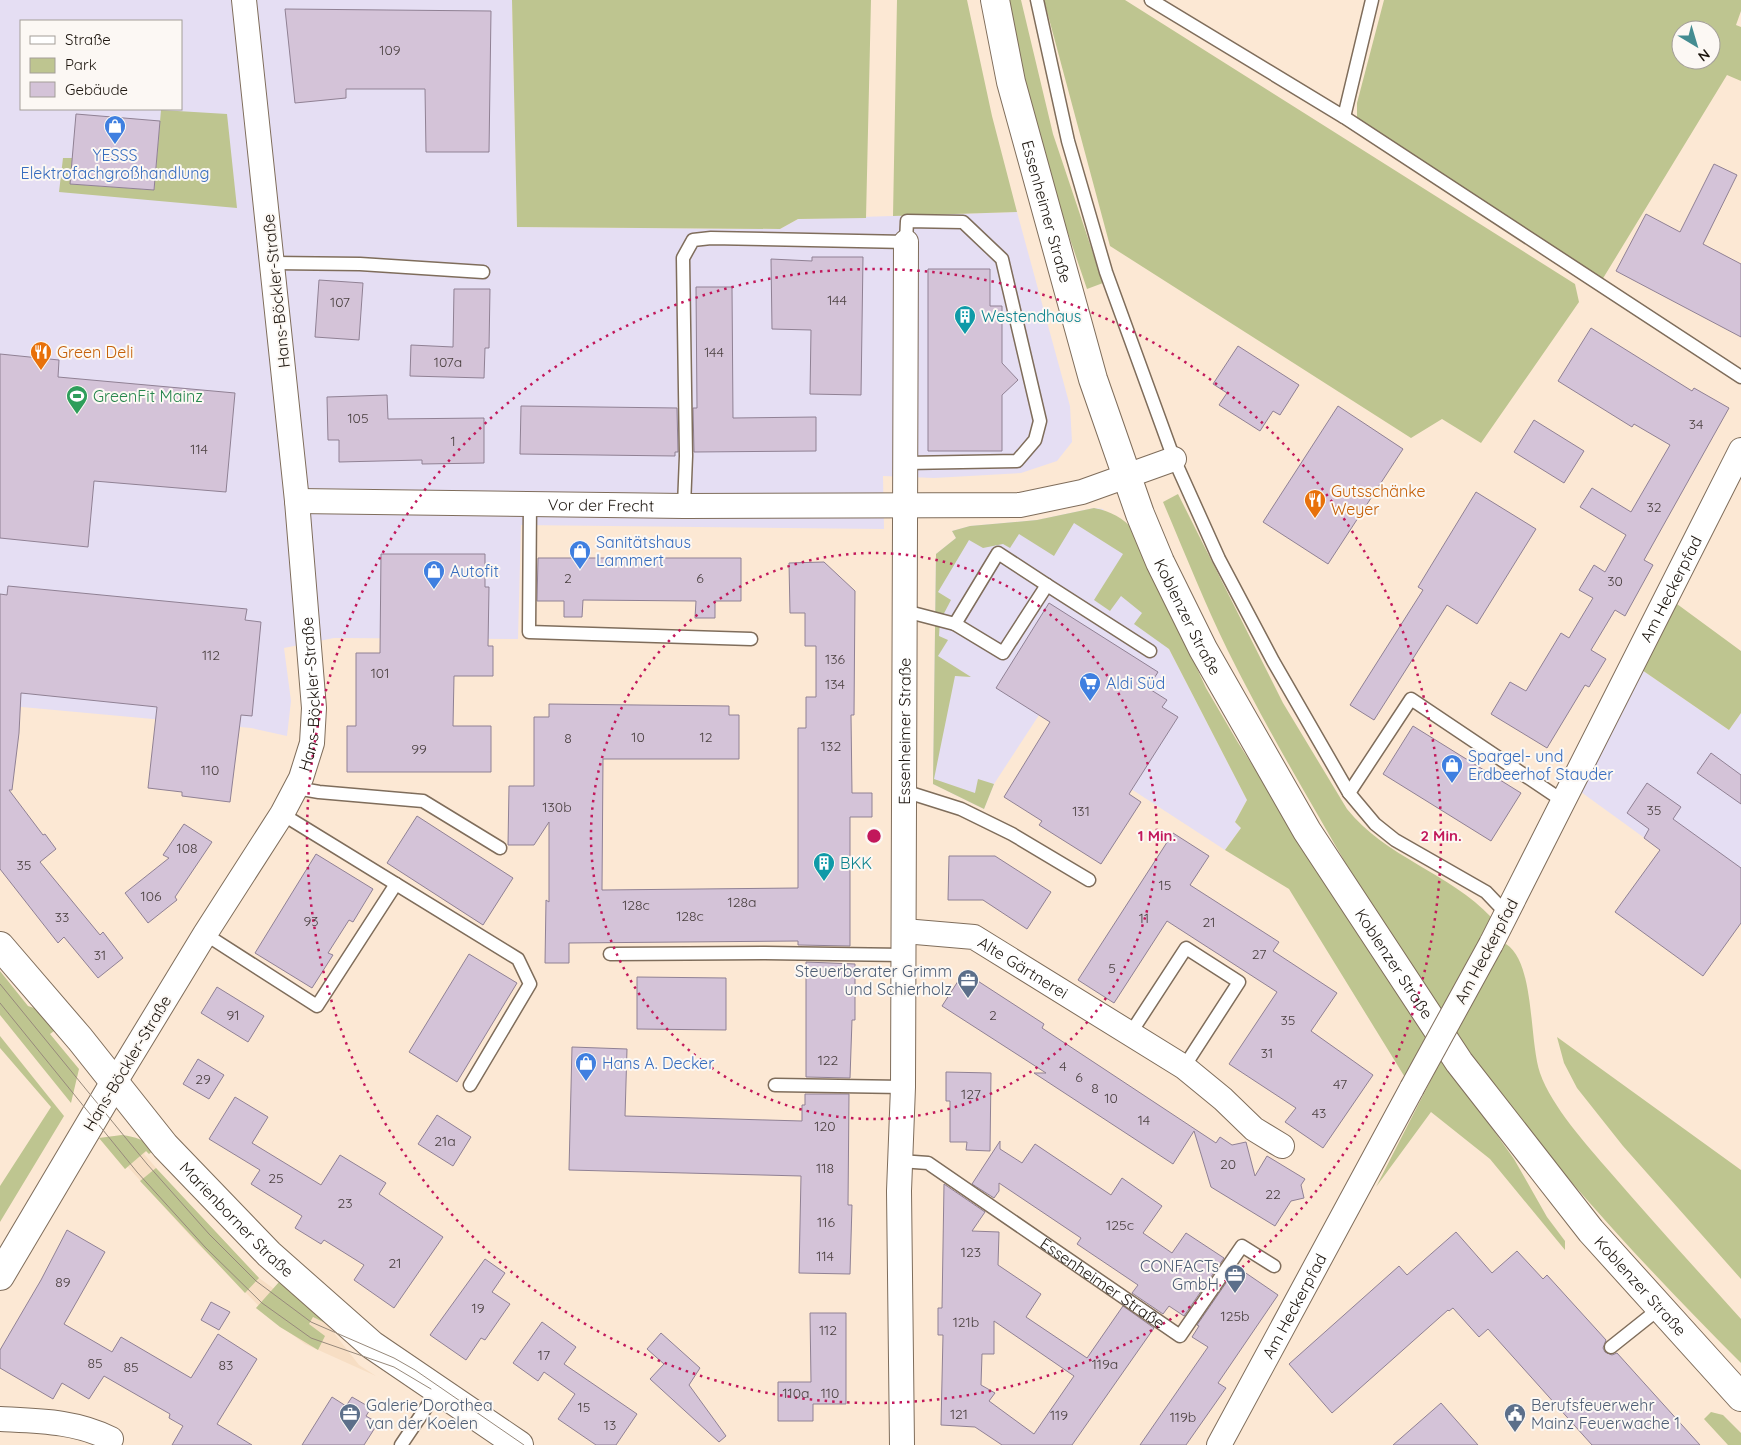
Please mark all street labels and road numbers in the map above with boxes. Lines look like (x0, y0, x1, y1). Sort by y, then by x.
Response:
street label: Essenheimer Straße (1018, 138, 1076, 285)
street label: Hans-Böckler-Straße (258, 213, 294, 369)
street label: Vor der Frecht (548, 494, 654, 516)
street label: Am Heckerpfad (1635, 532, 1706, 645)
street label: Koblenzer Straße (1150, 555, 1226, 678)
street label: Hans-Böckler-Straße (294, 616, 324, 773)
street label: Essenheimer Straße (894, 658, 915, 805)
street label: Am Heckerpfad (1450, 895, 1522, 1007)
street label: Koblenzer Straße (1351, 905, 1438, 1022)
street label: Alte Gärtnerei (974, 932, 1072, 1003)
street label: Hans-Böckler-Straße (79, 991, 175, 1135)
street label: Marienborner Straße (176, 1158, 298, 1281)
street label: Koblenzer Straße (1590, 1232, 1691, 1340)
street label: Essenheimer Straße (1036, 1233, 1169, 1333)
street label: Am Heckerpfad (1258, 1250, 1331, 1362)

